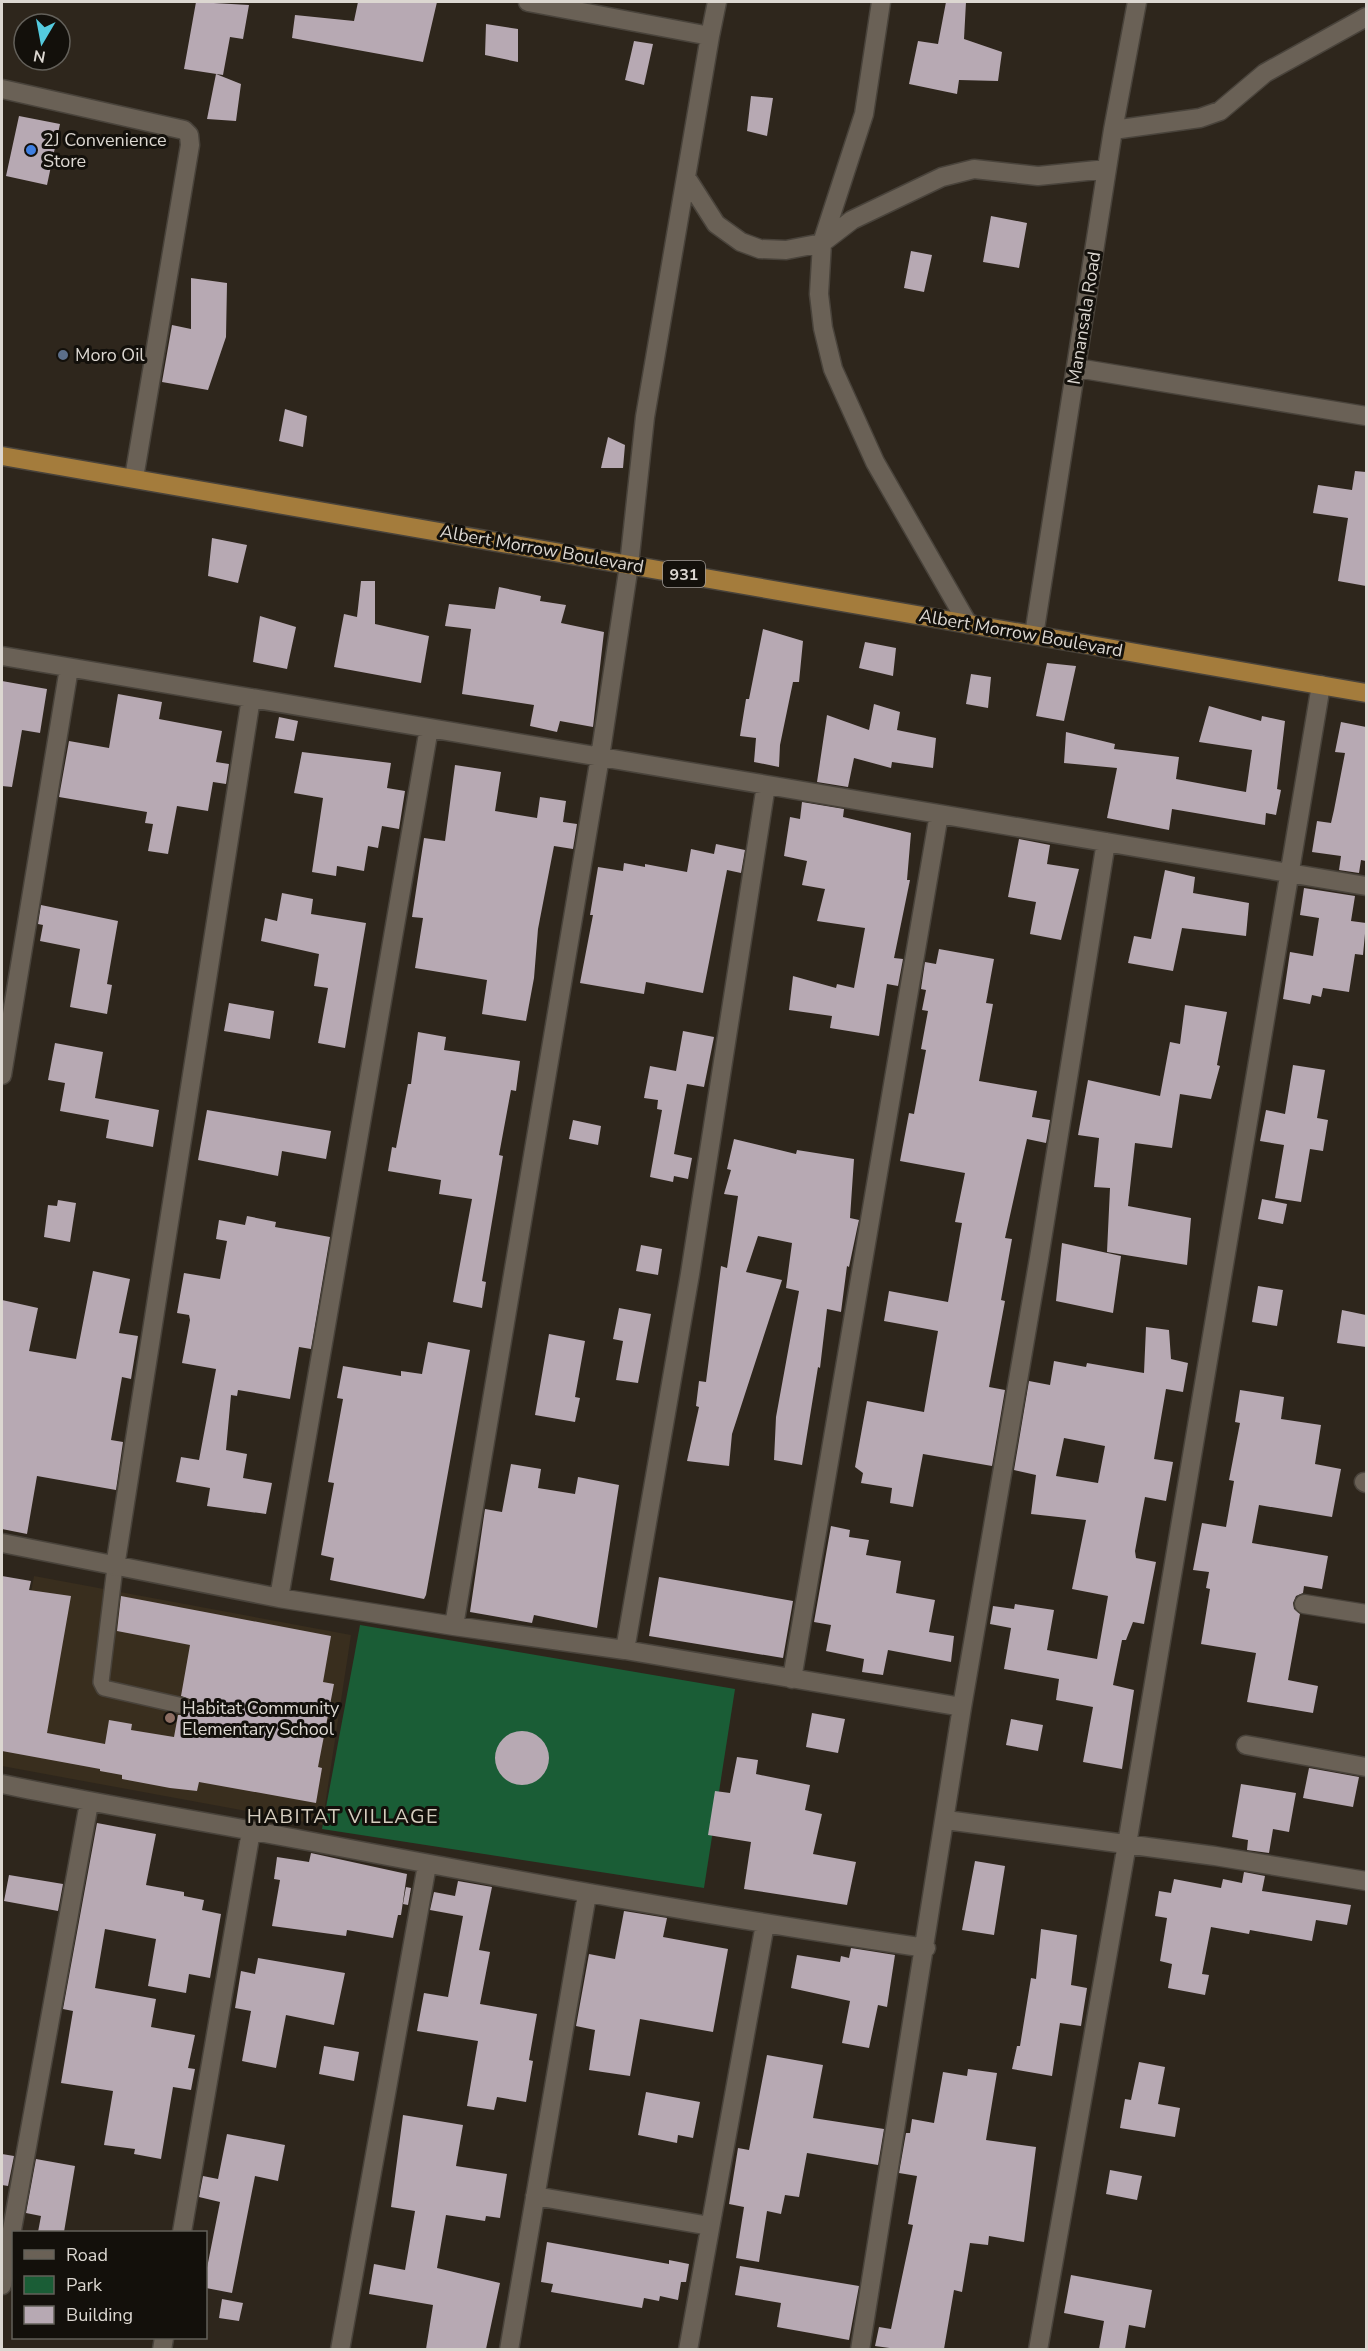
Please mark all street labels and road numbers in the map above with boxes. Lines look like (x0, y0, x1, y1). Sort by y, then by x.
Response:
street label: Manansala Road (1062, 250, 1106, 386)
street label: Albert Morrow Boulevard (438, 519, 646, 579)
road number: 931 (663, 561, 705, 587)
street label: Albert Morrow Boulevard (917, 603, 1125, 663)

